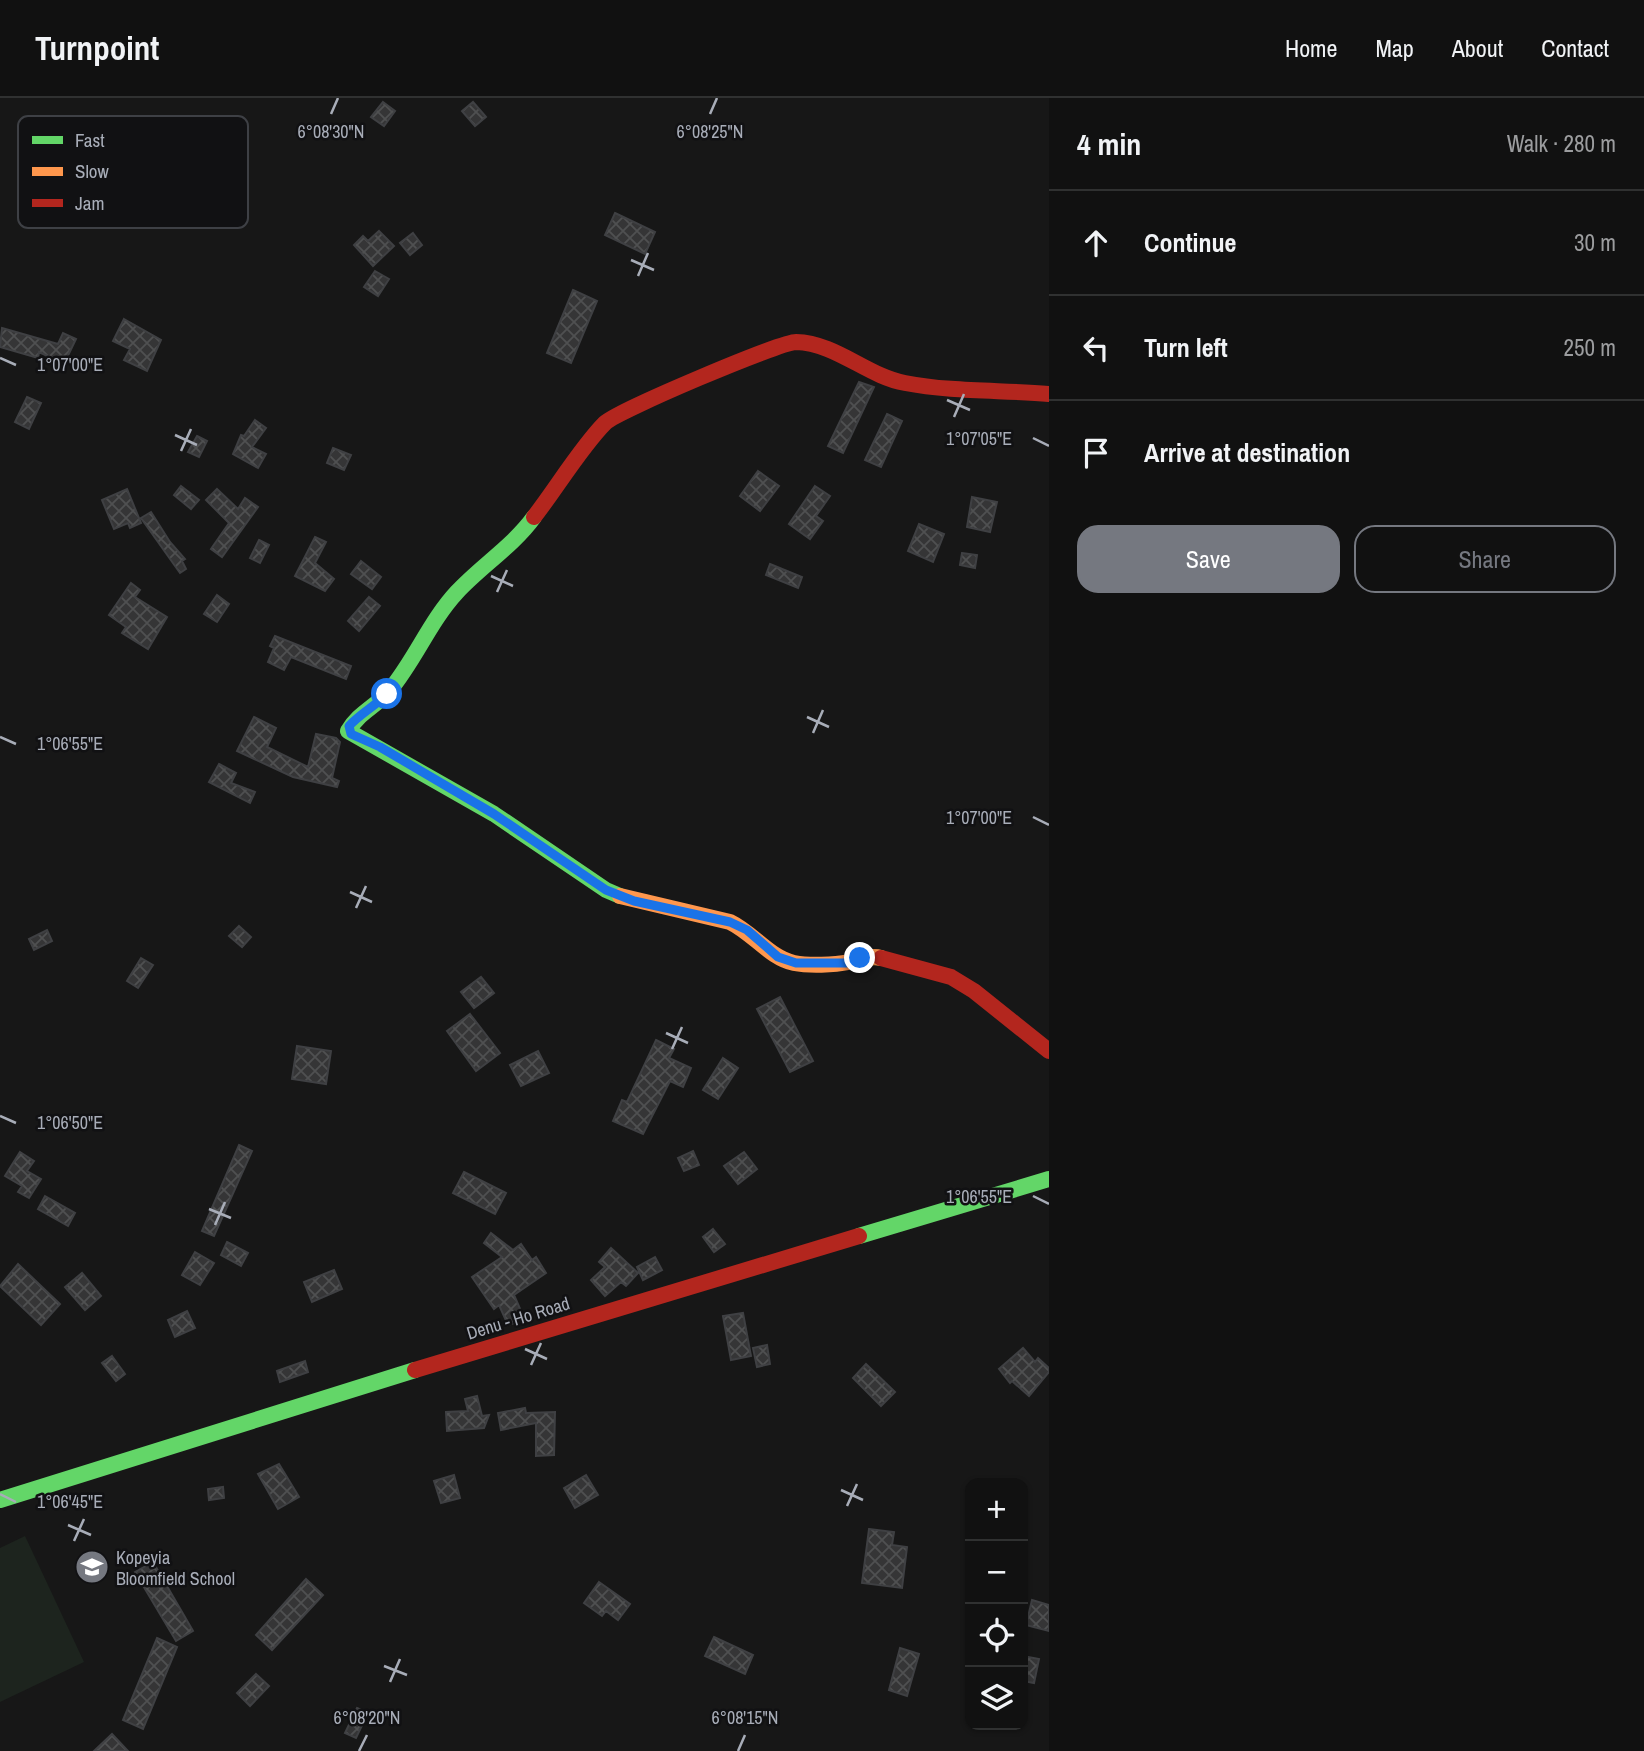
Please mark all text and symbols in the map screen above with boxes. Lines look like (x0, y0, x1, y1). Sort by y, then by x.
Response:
text: Turnpoint (35, 26, 159, 70)
text: Home (1285, 32, 1337, 64)
text: Map (1375, 32, 1414, 64)
text: About (1452, 32, 1503, 64)
text: Contact (1541, 32, 1609, 64)
legend (18, 116, 248, 228)
text: 6°08'30"N (298, 119, 364, 144)
text: 6°08'25"N (677, 119, 743, 144)
text: 4 min (1077, 124, 1141, 164)
text: Fast (75, 127, 105, 153)
text: Walk · 280 m (1507, 128, 1616, 159)
text: Slow (75, 158, 110, 184)
text: Jam (75, 190, 104, 216)
icon: ahead (1077, 224, 1115, 262)
text: Continue (1144, 225, 1236, 260)
text: 30 m (1574, 227, 1616, 258)
icon: left (1077, 329, 1115, 367)
text: Turn left (1144, 330, 1228, 365)
text: 250 m (1564, 332, 1616, 363)
text: 1°07'00"E (37, 352, 103, 377)
text: 1°07'05"E (946, 426, 1012, 451)
icon: arrive (1077, 434, 1115, 472)
text: Arrive at destination (1144, 435, 1350, 470)
button: Save (1077, 525, 1340, 593)
button: Share (1354, 525, 1616, 593)
route start (371, 678, 402, 709)
text: 1°06'55"E (37, 731, 103, 756)
text: 1°07'00"E (946, 805, 1012, 830)
route end (844, 942, 875, 973)
text: 1°06'50"E (37, 1110, 103, 1135)
text: 1°06'55"E (946, 1184, 1012, 1209)
street label: Denu - Ho Road (463, 1290, 573, 1346)
map controls (965, 1478, 1028, 1730)
button: + (965, 1478, 1028, 1541)
text: 1°06'45"E (37, 1489, 103, 1514)
button: − (965, 1541, 1028, 1604)
place label: Kopeyia Bloomfield School (116, 1545, 235, 1591)
school or university icon: Kopeyia Bloomfield School (73, 1548, 111, 1586)
button: locate (965, 1604, 1028, 1667)
button: layers (965, 1667, 1028, 1730)
text: 6°08'20"N (334, 1705, 400, 1730)
text: 6°08'15"N (712, 1705, 778, 1730)

